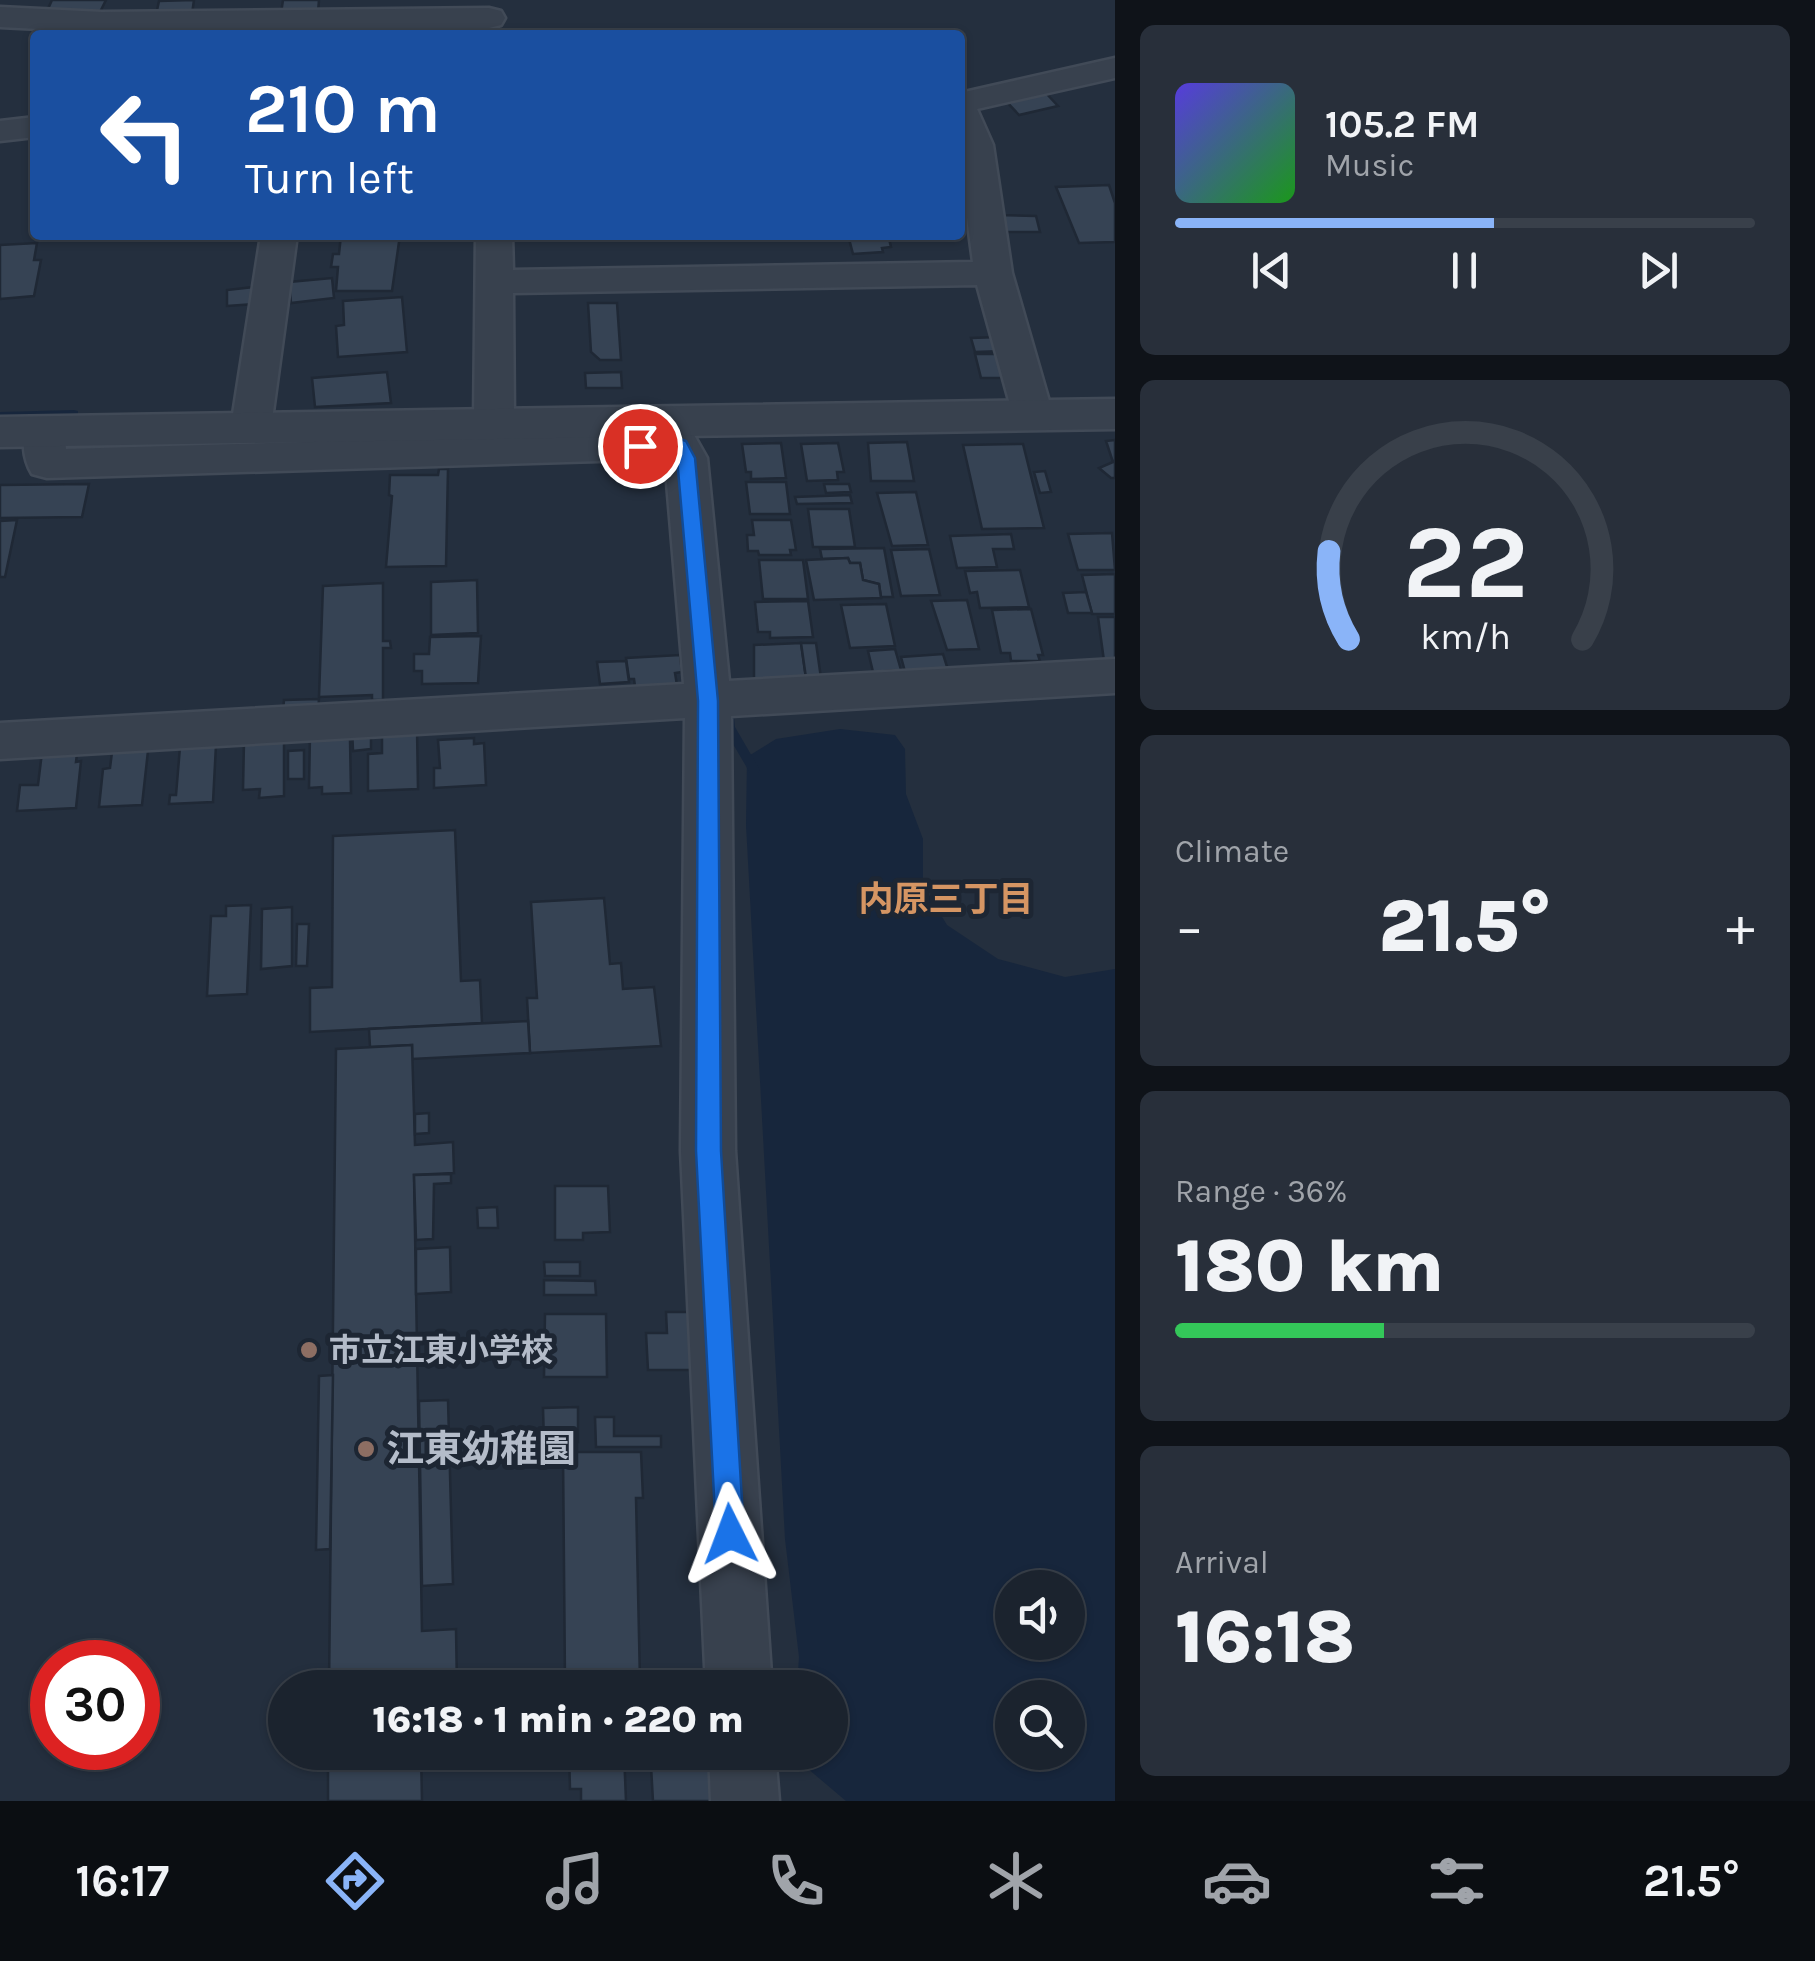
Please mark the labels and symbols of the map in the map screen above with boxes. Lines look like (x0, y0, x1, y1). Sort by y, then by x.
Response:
pin (598, 404, 683, 489)
district label: 内原三丁目 (858, 879, 1034, 920)
place label: 市立江東小学校 (329, 1332, 553, 1369)
marker: 市立江東小学校 (298, 1339, 320, 1361)
place label: 江東幼稚園 (386, 1427, 576, 1472)
marker: 江東幼稚園 (355, 1438, 377, 1460)
position arrow (678, 1482, 782, 1586)
speed limit sign: 30 (30, 1640, 160, 1770)

